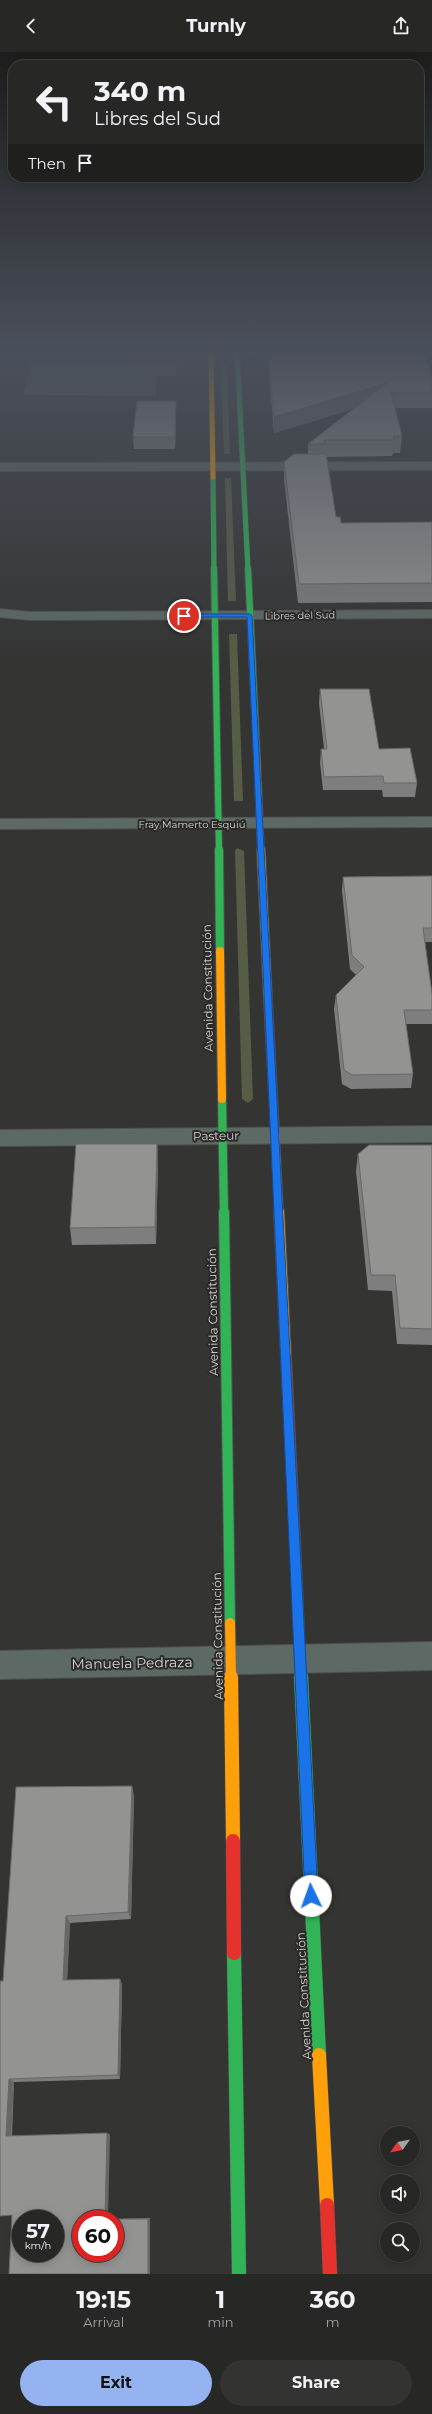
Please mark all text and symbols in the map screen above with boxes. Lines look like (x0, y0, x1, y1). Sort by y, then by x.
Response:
icon: back (20, 15, 42, 37)
text: Turnly (186, 15, 246, 37)
icon: share (390, 15, 412, 37)
text: 340 m (94, 74, 186, 108)
icon: left (28, 76, 80, 128)
text: Libres del Sud (94, 108, 221, 130)
icon: arrive (74, 152, 96, 174)
text: Then (28, 154, 66, 173)
pin (167, 599, 201, 633)
icon: arrive (173, 605, 195, 627)
street label: Libres del Sud (265, 608, 335, 623)
street label: Fray Mamerto Esquiú (138, 818, 246, 831)
street label: Avenida Constitución (199, 924, 216, 1052)
street label: Pasteur (193, 1128, 239, 1143)
street label: Avenida Constitución (204, 1248, 221, 1376)
street label: Avenida Constitución (209, 1572, 226, 1700)
street label: Manuela Pedraza (71, 1653, 193, 1673)
position arrow (290, 1875, 332, 1917)
street label: Avenida Constitución (293, 1932, 314, 2060)
north arrow (380, 2126, 420, 2166)
map controls (380, 2126, 420, 2262)
button: sound (380, 2174, 420, 2214)
speed limit sign: 60 (72, 2210, 124, 2262)
text: 57 (26, 2219, 50, 2243)
button: search (380, 2222, 420, 2262)
text: km/h (25, 2239, 51, 2252)
text: 19:15 (76, 2285, 131, 2314)
text: 1 (216, 2285, 225, 2314)
text: 360 (310, 2285, 356, 2314)
text: Arrival (83, 2314, 124, 2330)
text: min (207, 2314, 233, 2330)
text: m (326, 2314, 340, 2330)
button: Exit (20, 2360, 212, 2406)
button: Share (220, 2360, 412, 2406)

